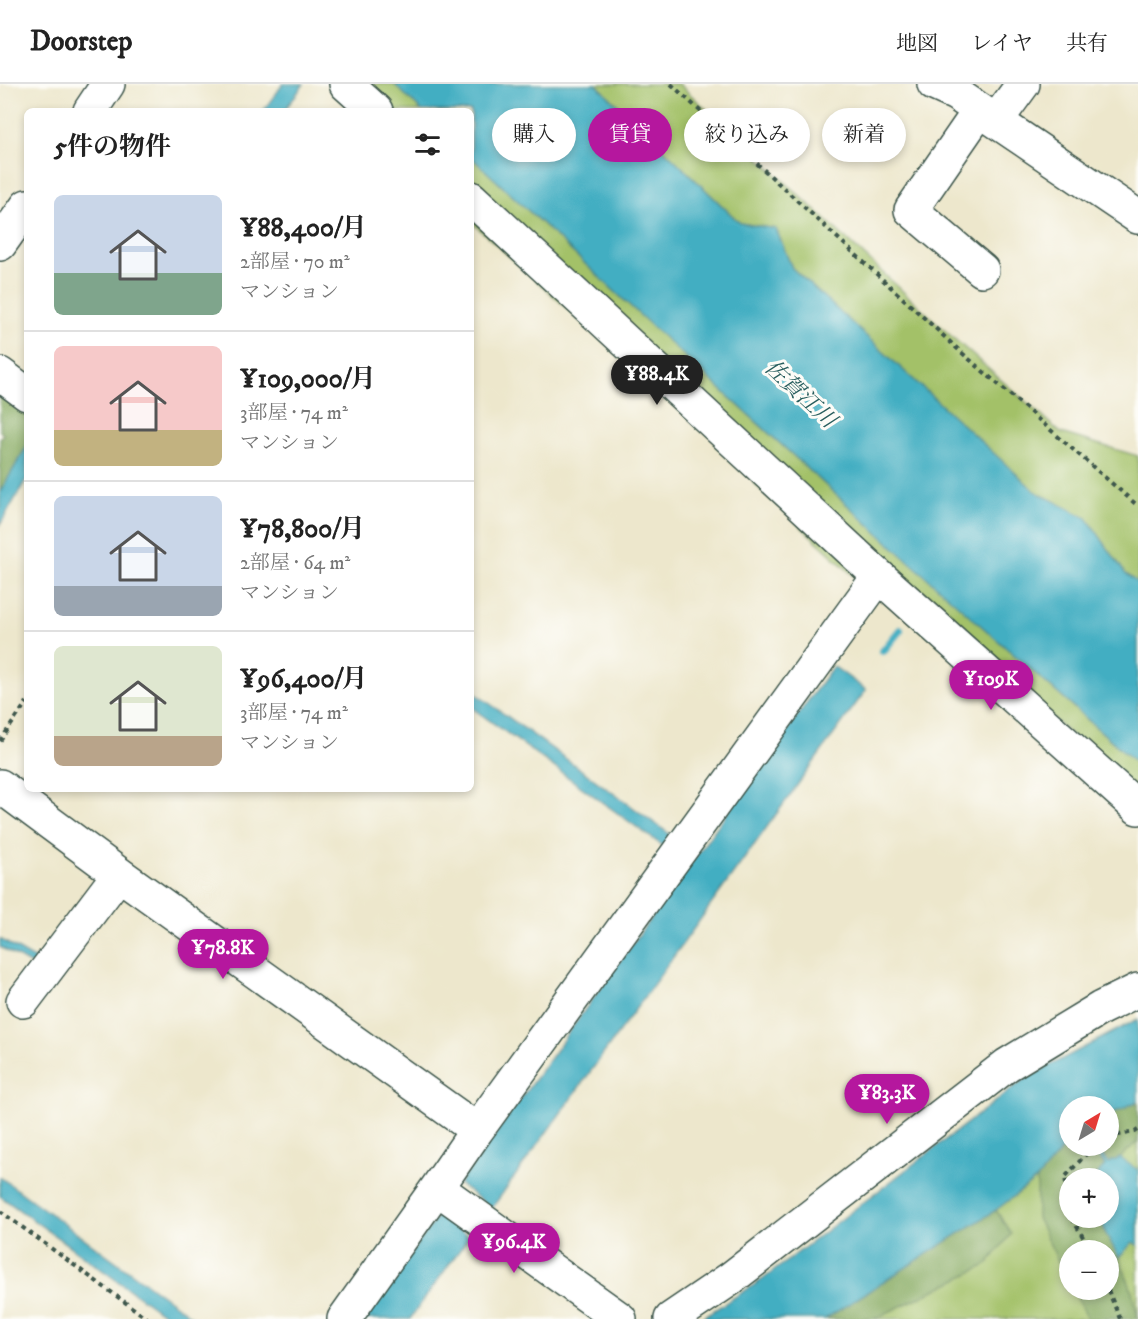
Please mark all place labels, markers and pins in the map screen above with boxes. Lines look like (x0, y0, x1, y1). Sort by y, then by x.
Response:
pin: ¥88.4K (608, 355, 706, 406)
pin: ¥109K (949, 660, 1033, 711)
pin: ¥78.8K (174, 929, 272, 980)
pin: ¥83.3K (838, 1074, 936, 1125)
pin: ¥96.4K (465, 1223, 563, 1274)

